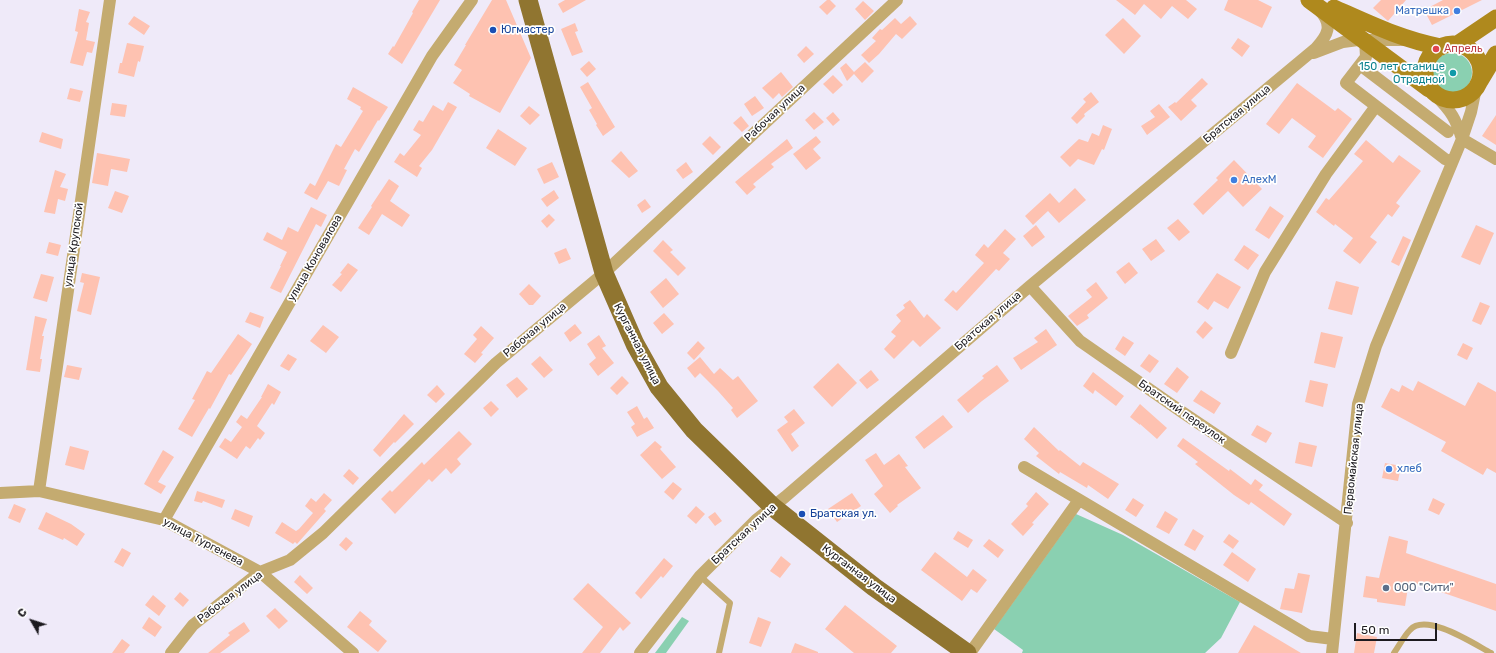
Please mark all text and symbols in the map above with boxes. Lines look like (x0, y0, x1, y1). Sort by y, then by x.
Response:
place label: Матрешка (1395, 4, 1449, 18)
marker: Матрешка (1452, 6, 1462, 16)
place label: Югмастер (501, 23, 554, 37)
marker: Югмастер (488, 25, 498, 35)
place label: Апрель (1444, 42, 1482, 56)
marker: Апрель (1431, 44, 1441, 54)
place label: 150 лет станице Отрадной (1359, 60, 1445, 86)
marker: 150 лет станице Отрадной (1448, 68, 1458, 78)
street label: Рабочая улица (742, 81, 808, 145)
street label: Братская улица (1201, 82, 1273, 146)
place label: АлехМ (1242, 173, 1277, 187)
marker: АлехМ (1229, 175, 1239, 185)
street label: улица Крупской (62, 202, 86, 288)
street label: улица Коновалова (285, 212, 345, 304)
street label: Братская улица (952, 289, 1024, 353)
street label: Рабочая улица (501, 300, 569, 360)
street label: Курганная улица (611, 301, 663, 387)
street label: Братский переулок (1136, 377, 1228, 447)
street label: Первомайская улица (1342, 403, 1366, 515)
place label: хлеб (1397, 462, 1422, 476)
marker: хлеб (1384, 464, 1394, 474)
street label: Братская улица (709, 501, 779, 567)
place label: Братская ул. (810, 507, 877, 521)
marker: Братская ул. (797, 509, 807, 519)
street label: улица Тургенева (161, 515, 245, 569)
street label: Курганная улица (819, 542, 899, 606)
street label: Рабочая улица (195, 568, 265, 626)
place label: ООО "Сити" (1394, 581, 1454, 595)
marker: ООО "Сити" (1381, 583, 1391, 593)
north arrow (12, 601, 52, 641)
text: С (15, 606, 30, 620)
scale bar (1356, 615, 1439, 641)
text: 50 m (1361, 623, 1389, 637)

